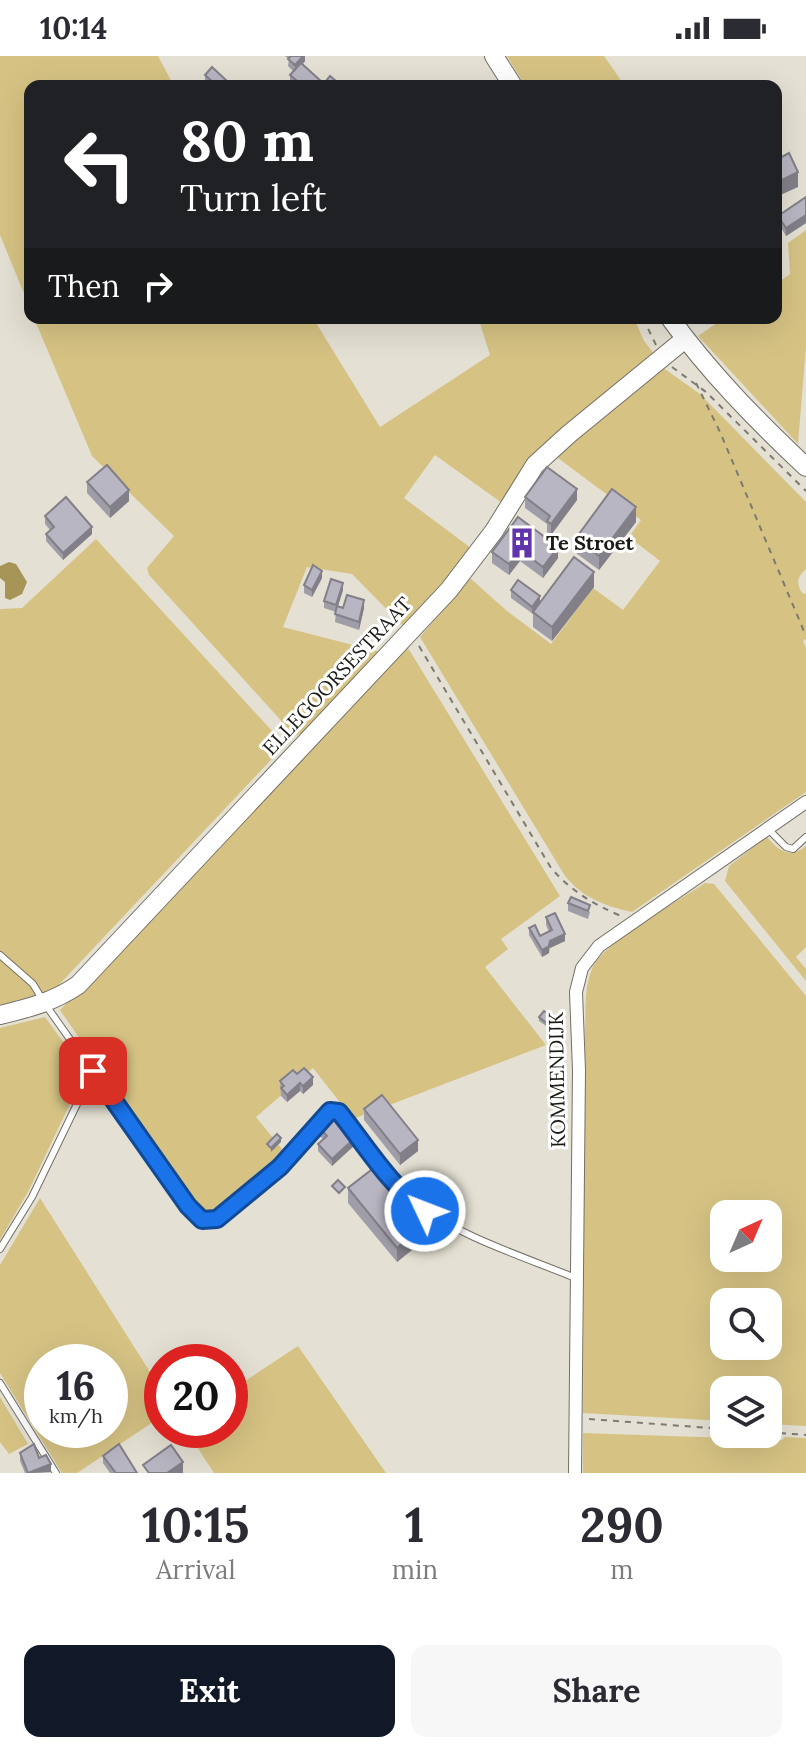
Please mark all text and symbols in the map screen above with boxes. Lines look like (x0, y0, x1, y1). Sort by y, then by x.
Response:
text: 10:14 (40, 9, 107, 47)
text: 80 m (180, 105, 314, 176)
icon: left (48, 112, 152, 216)
text: Turn left (180, 175, 327, 221)
icon: right (136, 264, 180, 308)
text: Then (48, 267, 120, 305)
building icon: Te Stroet (505, 526, 539, 560)
place label: Te Stroet (546, 530, 635, 555)
street label: ELLEGOORSESTRAAT (257, 591, 416, 760)
street label: KOMMENDIJK (543, 1012, 570, 1148)
pin (59, 1037, 127, 1105)
icon: arrive (71, 1049, 115, 1093)
position arrow (383, 1169, 467, 1253)
north arrow (710, 1200, 782, 1272)
map controls (710, 1200, 782, 1448)
button: search (710, 1288, 782, 1360)
speed limit sign: 20 (144, 1344, 248, 1448)
text: 16 (56, 1360, 96, 1411)
button: layers (710, 1376, 782, 1448)
text: km/h (49, 1403, 103, 1428)
text: 10:15 (142, 1494, 250, 1555)
text: 1 (405, 1494, 425, 1555)
text: 290 (580, 1494, 664, 1555)
text: Arrival (156, 1553, 236, 1586)
text: min (392, 1553, 438, 1586)
text: m (610, 1553, 634, 1586)
button: Exit (24, 1645, 395, 1737)
button: Share (411, 1645, 782, 1737)

